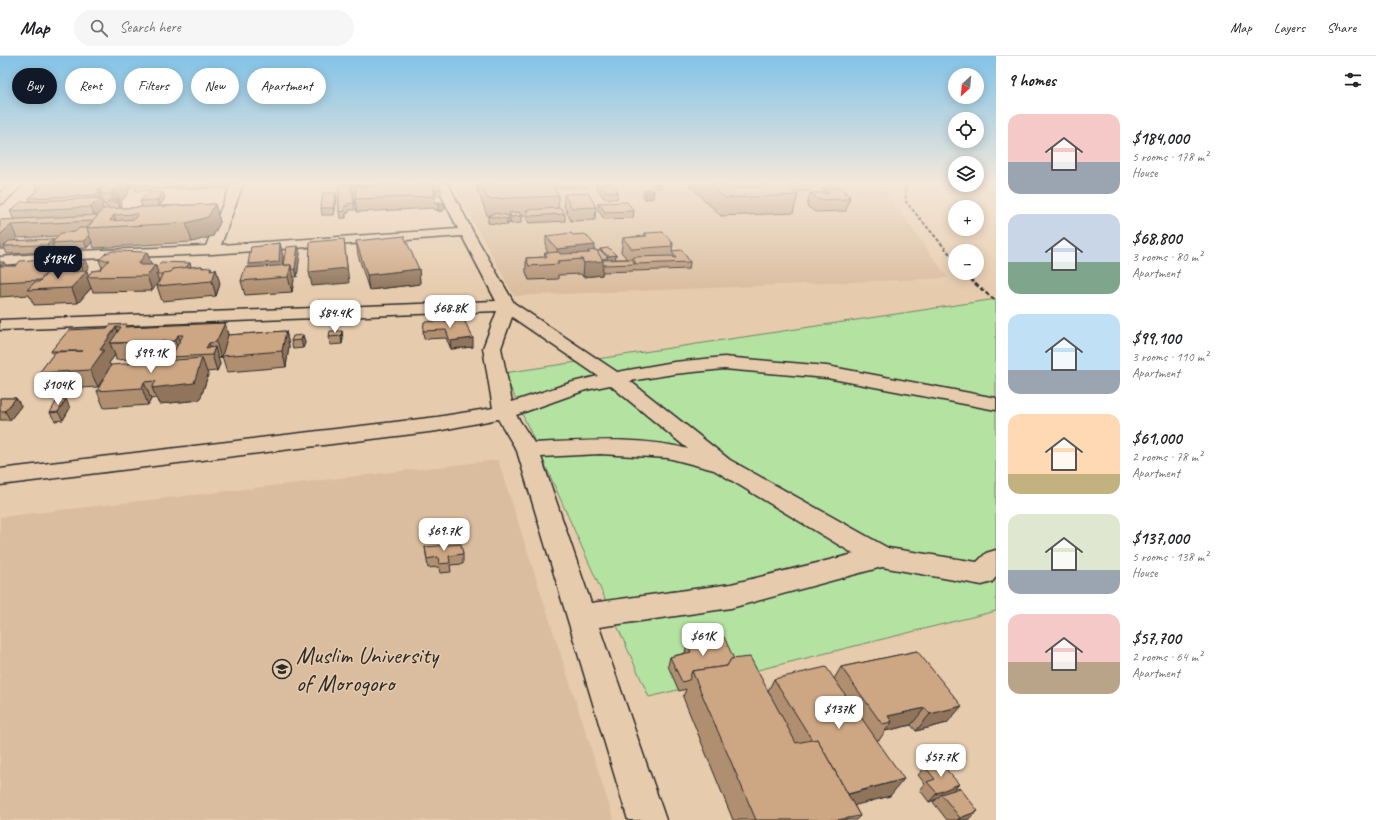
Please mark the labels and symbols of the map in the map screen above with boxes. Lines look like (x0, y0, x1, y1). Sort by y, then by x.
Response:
north arrow (948, 68, 984, 104)
pin: $184K (30, 246, 86, 280)
pin: $68.8K (417, 295, 483, 329)
pin: $84.4K (302, 300, 368, 334)
pin: $99.1K (118, 340, 184, 374)
pin: $104K (30, 372, 86, 406)
pin: $69.7K (411, 518, 477, 552)
pin: $61K (679, 623, 727, 657)
place label: Muslim University of Morogoro (296, 640, 440, 698)
school or university icon: Muslim University of Morogoro (271, 658, 293, 680)
pin: $137K (811, 696, 867, 730)
pin: $57.7K (908, 744, 974, 778)

